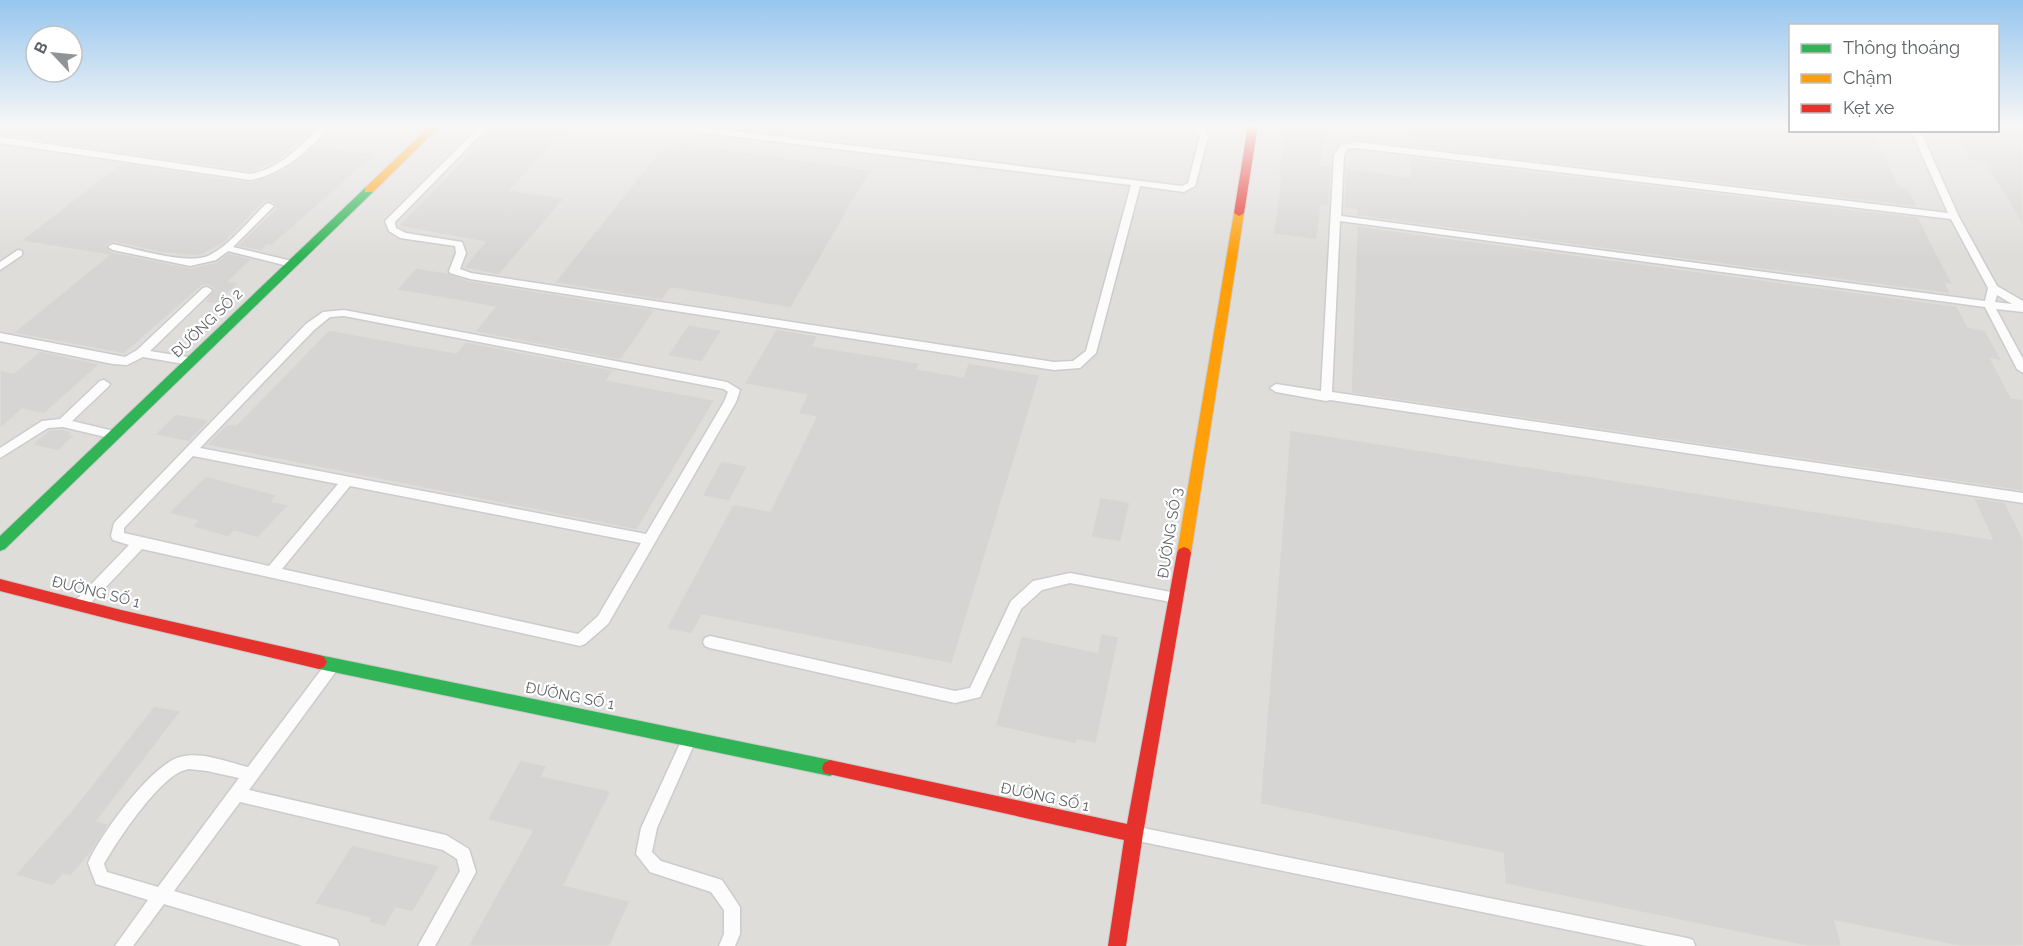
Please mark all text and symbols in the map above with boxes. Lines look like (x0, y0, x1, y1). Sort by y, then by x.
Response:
north arrow (24, 24, 84, 84)
legend (1789, 24, 1999, 132)
text: Thông thoáng (1843, 37, 1960, 58)
text: B (30, 38, 52, 57)
text: Chậm (1843, 67, 1892, 88)
text: Kẹt xe (1843, 97, 1895, 118)
street label: ĐƯỜNG SỐ 2 (167, 284, 246, 361)
street label: ĐƯỜNG SỐ 3 (1153, 486, 1186, 580)
street label: ĐƯỜNG SỐ 1 (50, 571, 143, 612)
street label: ĐƯỜNG SỐ 1 (524, 678, 617, 714)
street label: ĐƯỜNG SỐ 1 (999, 778, 1092, 815)

